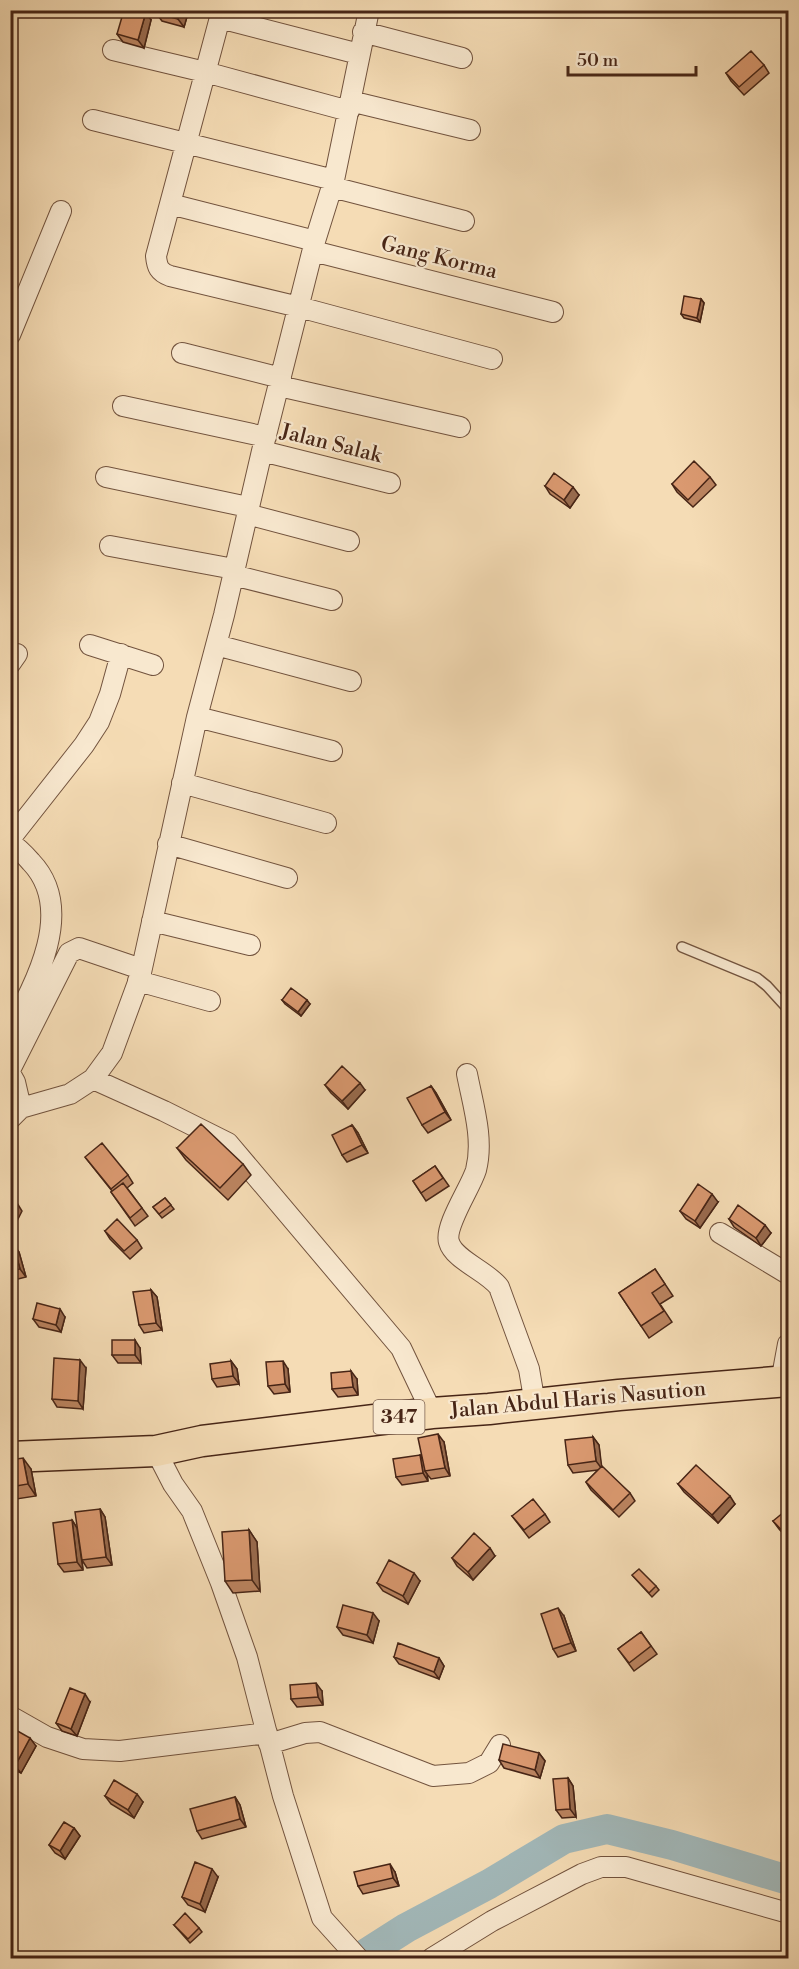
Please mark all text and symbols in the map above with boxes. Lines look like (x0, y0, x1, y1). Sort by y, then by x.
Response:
scale bar (568, 39, 696, 77)
text: 50 m (577, 49, 619, 72)
street label: Gang Korma (378, 231, 500, 285)
street label: Jalan Salak (277, 419, 385, 469)
street label: Jalan Abdul Haris Nasution (448, 1376, 708, 1424)
road number: 347 (374, 1400, 424, 1434)

